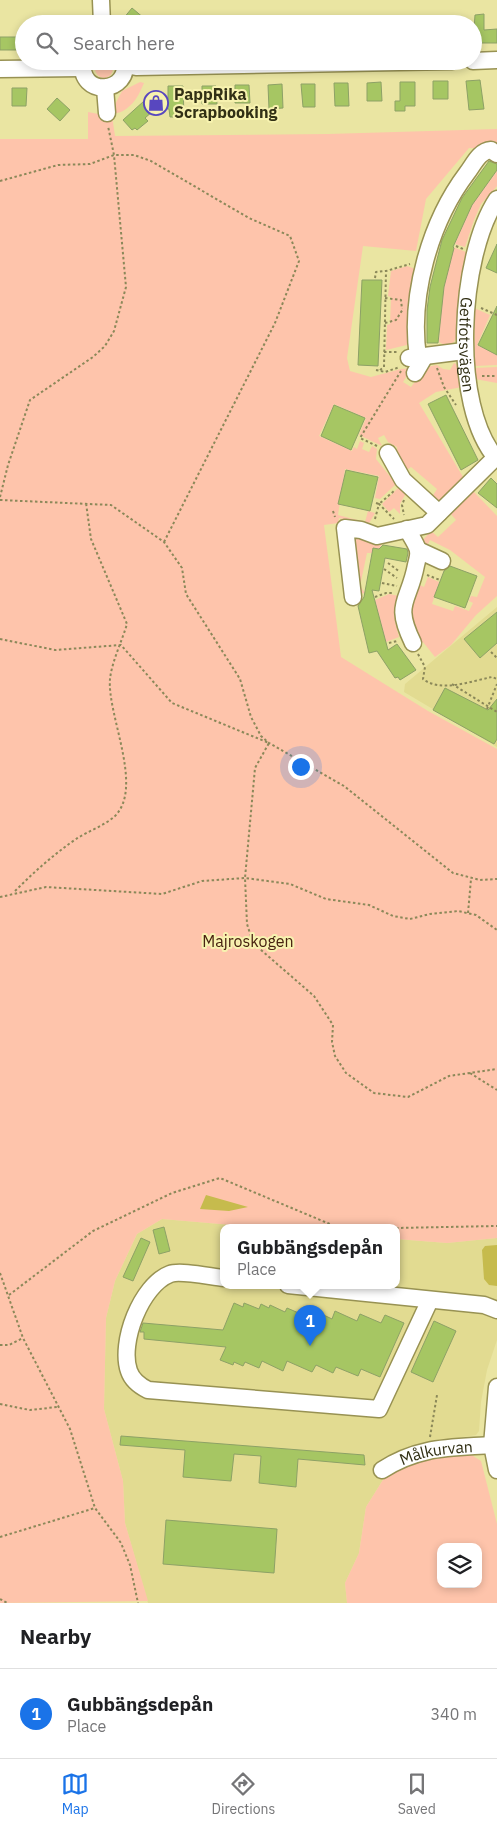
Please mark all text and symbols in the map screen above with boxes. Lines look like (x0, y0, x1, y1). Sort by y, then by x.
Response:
search box (15, 15, 482, 70)
icon: search (33, 29, 61, 57)
text: Search here (73, 31, 175, 55)
place label: PappRika Scrapbooking (174, 84, 277, 122)
shop icon: PappRika Scrapbooking (143, 90, 169, 116)
street label: Getfotsvägen (455, 296, 479, 394)
your location (288, 754, 314, 780)
park label: Majroskogen (202, 931, 294, 951)
popup (220, 1224, 400, 1289)
text: Gubbängsdepån (237, 1235, 383, 1259)
text: Place (237, 1259, 276, 1279)
pin: 1 (294, 1305, 326, 1346)
street label: Målkurvan (396, 1436, 473, 1469)
map controls (437, 1543, 482, 1588)
button: layers (437, 1543, 482, 1588)
text: Nearby (20, 1622, 91, 1650)
text: Gubbängsdepån (67, 1692, 213, 1716)
text: 1 (31, 1704, 41, 1724)
text: 340 m (430, 1704, 477, 1724)
text: Place (67, 1716, 106, 1736)
tab: Map (61, 1770, 89, 1818)
tab: Directions (212, 1770, 275, 1818)
tab: Saved (398, 1770, 436, 1818)

